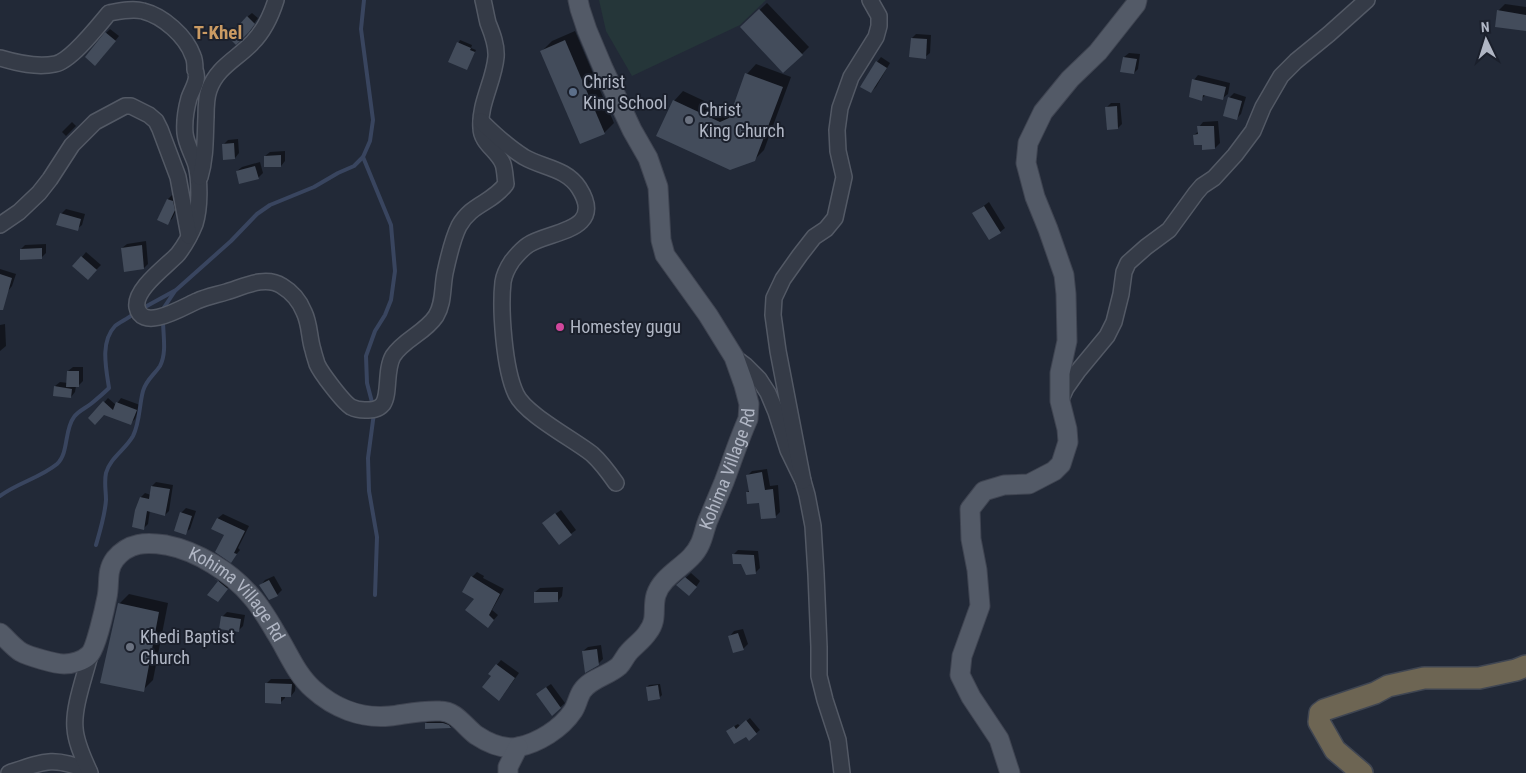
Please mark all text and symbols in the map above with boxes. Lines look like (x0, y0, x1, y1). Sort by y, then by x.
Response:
north arrow (1461, 15, 1511, 65)
text: N (1480, 19, 1490, 35)
district label: T-Khel (194, 21, 242, 44)
place label: Christ King School (583, 71, 667, 113)
marker: Christ King School (567, 86, 579, 98)
place label: Christ King Church (699, 99, 785, 141)
marker: Christ King Church (683, 114, 695, 126)
place label: Homestey gugu (570, 316, 681, 337)
marker: Homestey gugu (554, 321, 566, 333)
street label: Kohima Village Rd (695, 407, 759, 532)
street label: Kohima Village Rd (186, 542, 290, 645)
place label: Khedi Baptist Church (140, 626, 234, 668)
marker: Khedi Baptist Church (124, 641, 136, 653)

